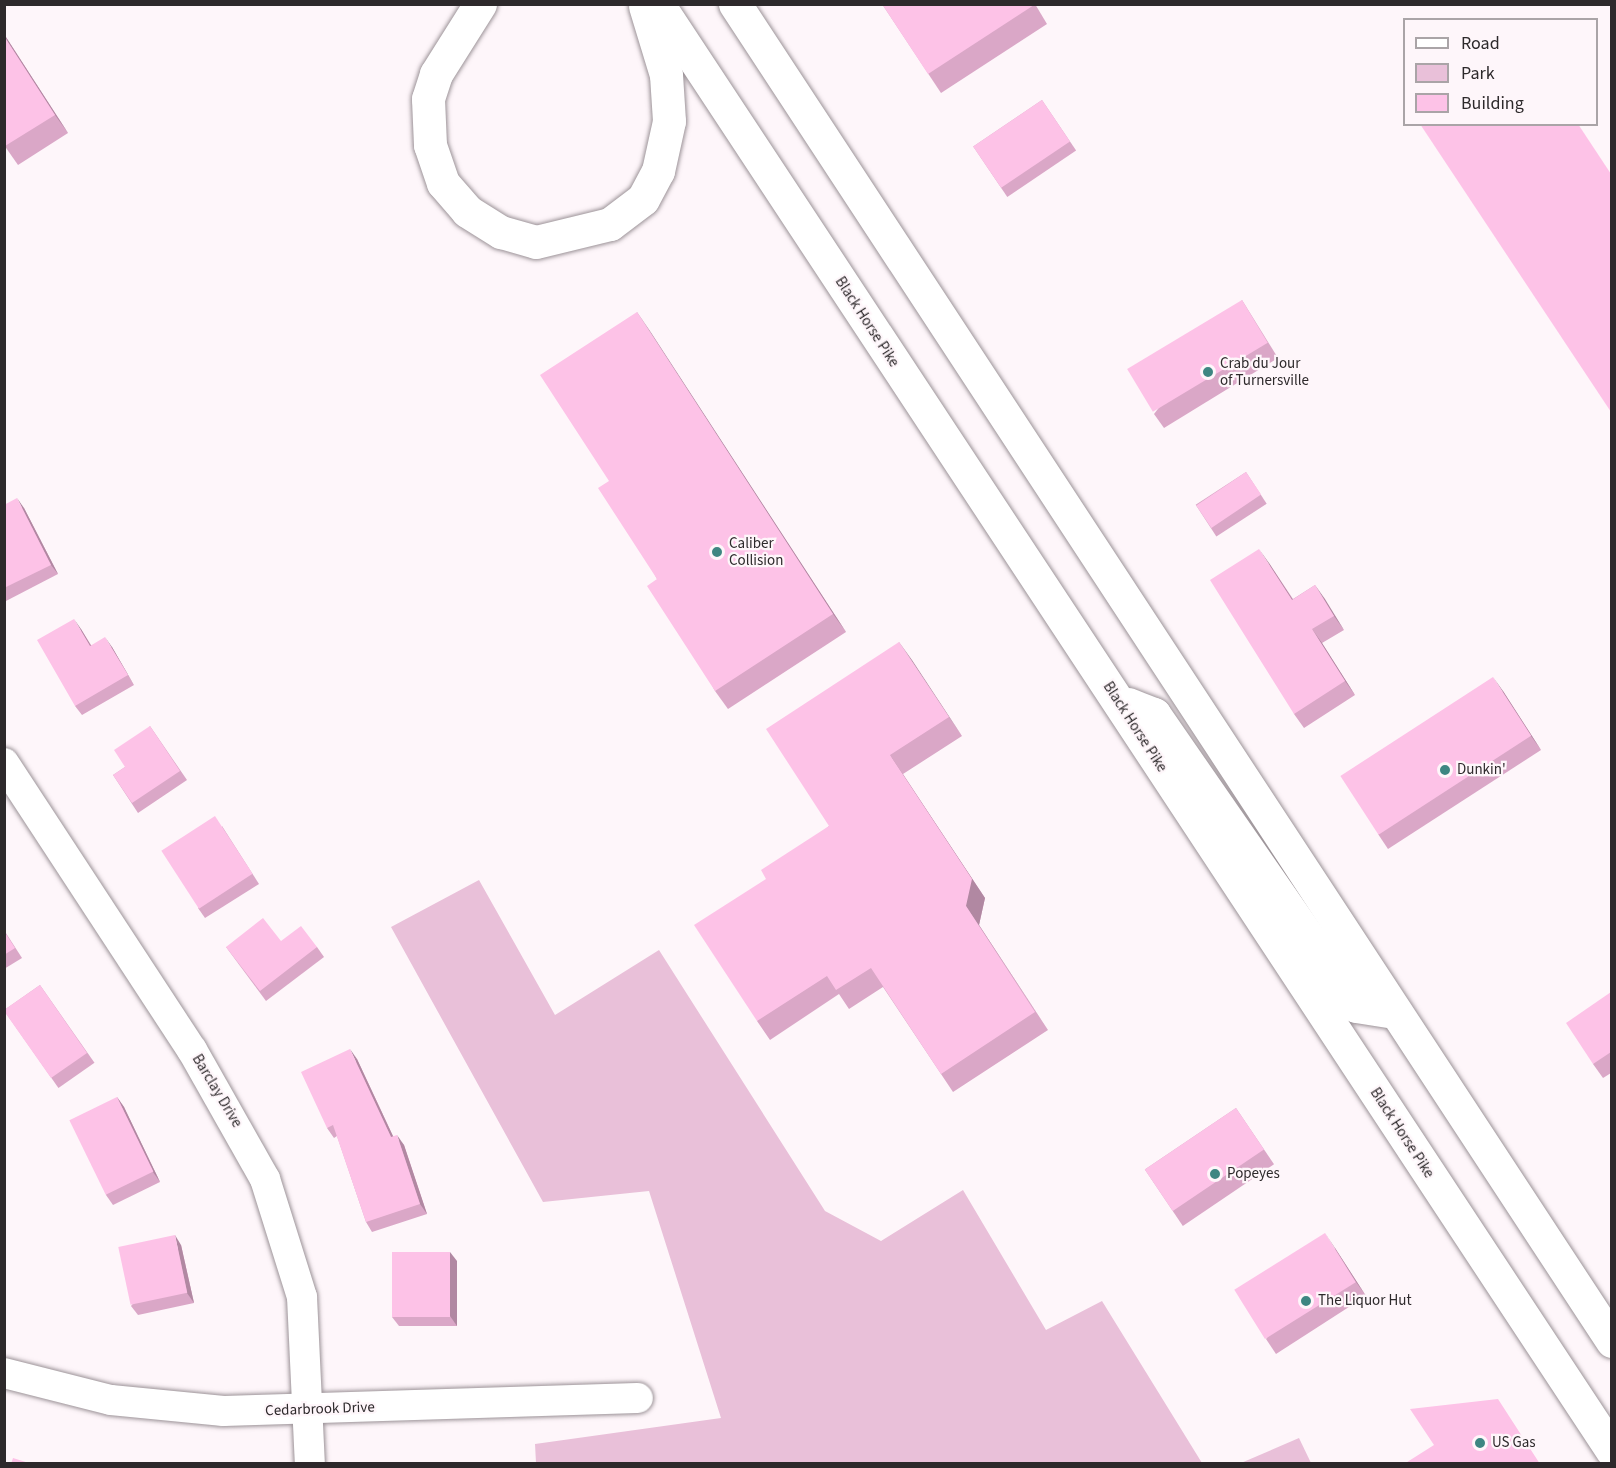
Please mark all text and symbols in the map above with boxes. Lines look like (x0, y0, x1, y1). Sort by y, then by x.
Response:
legend (1403, 18, 1598, 126)
text: Road (1461, 31, 1500, 56)
text: Park (1461, 61, 1495, 86)
text: Building (1461, 91, 1524, 116)
street label: Black Horse Pike (831, 273, 903, 371)
place label: Crab du Jour of Turnersville (1220, 354, 1309, 389)
marker: Crab du Jour of Turnersville (1201, 365, 1215, 379)
place label: Caliber Collision (729, 534, 783, 569)
marker: Caliber Collision (710, 545, 724, 559)
street label: Black Horse Pike (1099, 678, 1171, 776)
place label: Dunkin' (1457, 761, 1506, 779)
marker: Dunkin' (1438, 763, 1452, 777)
street label: Barclay Drive (188, 1051, 246, 1131)
street label: Black Horse Pike (1366, 1084, 1438, 1182)
place label: Popeyes (1227, 1165, 1280, 1183)
marker: Popeyes (1208, 1167, 1222, 1181)
place label: The Liquor Hut (1318, 1292, 1411, 1310)
marker: The Liquor Hut (1299, 1294, 1313, 1308)
street label: Cedarbrook Drive (265, 1398, 375, 1420)
place label: US Gas (1492, 1434, 1536, 1452)
marker: US Gas (1473, 1436, 1487, 1450)

